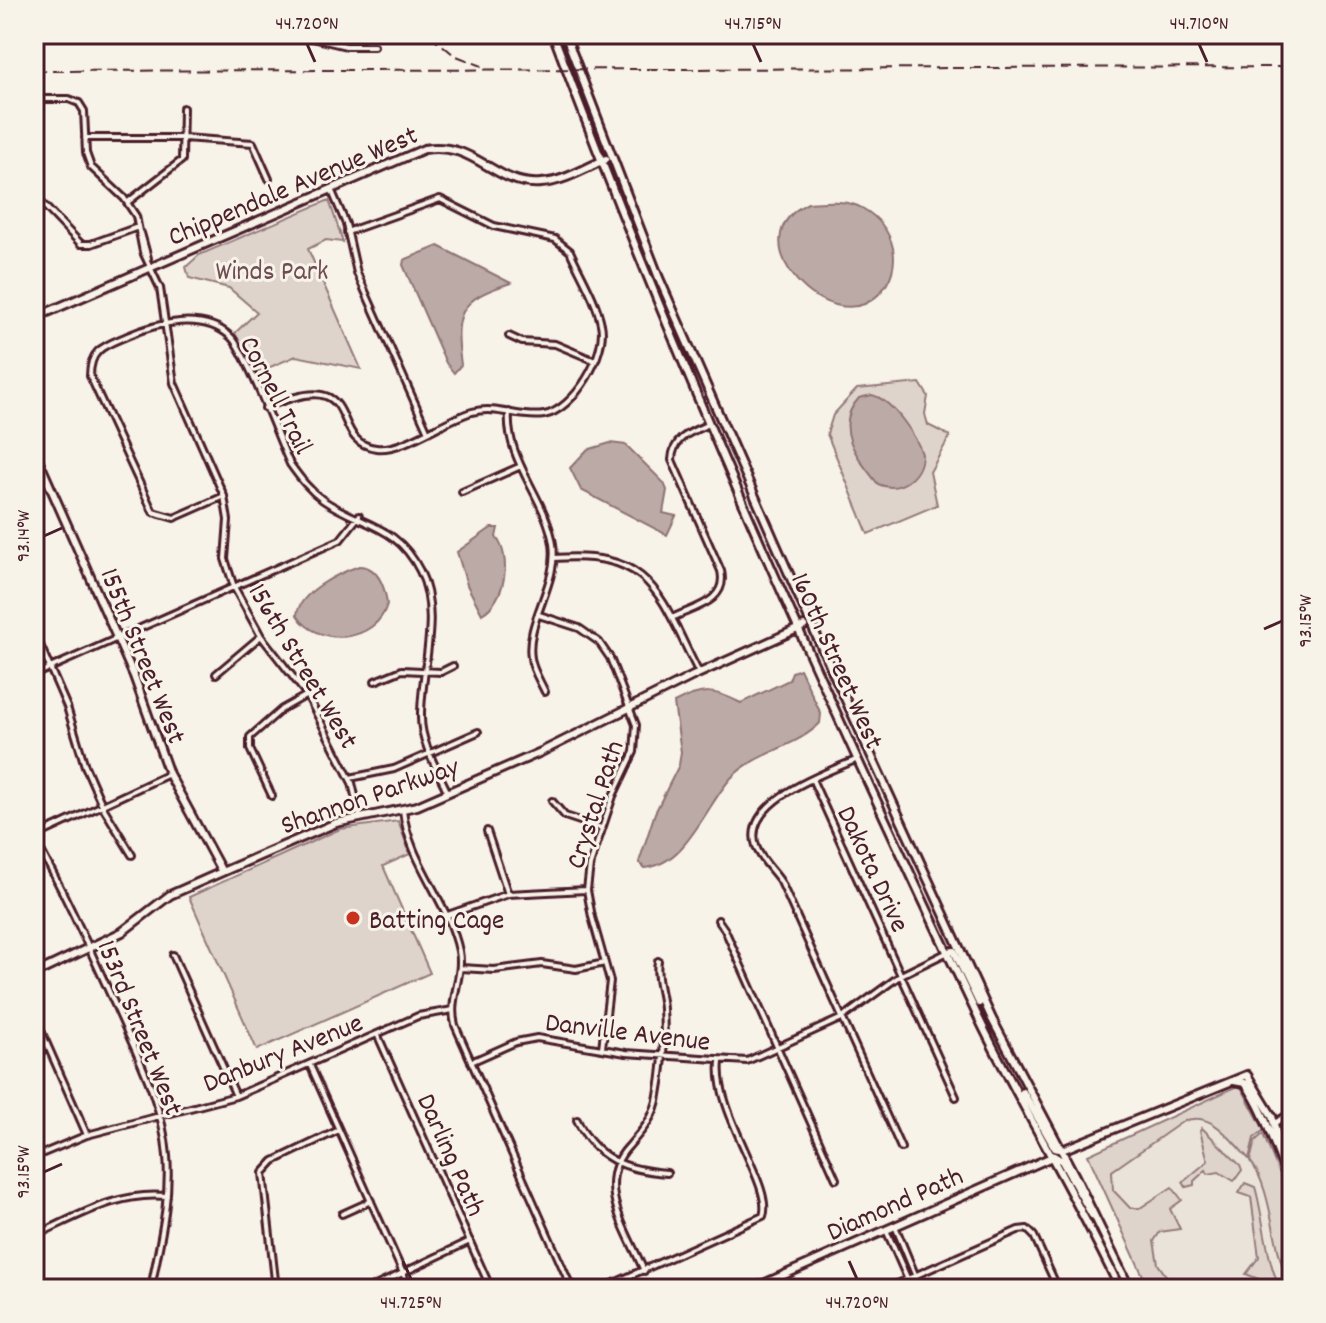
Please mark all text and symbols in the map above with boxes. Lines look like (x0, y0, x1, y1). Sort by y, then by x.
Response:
text: 44.720°N (275, 11, 339, 39)
text: 44.715°N (724, 11, 782, 39)
text: 44.710°N (1169, 11, 1229, 39)
street label: Chippendale Avenue West (163, 118, 425, 259)
park label: Winds Park (215, 254, 329, 294)
street label: Cornell Trail (227, 330, 321, 463)
text: 93.14°W (11, 510, 39, 562)
street label: 155th Street West (87, 563, 194, 751)
street label: 160th Street West (778, 567, 891, 757)
street label: 156th Street West (235, 577, 366, 758)
text: 93.15°W (1293, 594, 1321, 647)
street label: Crystal Path (558, 736, 637, 875)
street label: Shannon Parkway (276, 749, 466, 848)
street label: Dakota Drive (824, 800, 917, 940)
place label: Batting Cage (369, 903, 504, 943)
marker: Batting Cage (344, 909, 362, 927)
street label: 153rd Street West (84, 935, 191, 1123)
street label: Danbury Avenue (198, 1005, 370, 1106)
street label: Danville Avenue (543, 1005, 712, 1065)
street label: Darling Path (404, 1088, 493, 1224)
text: 93.15°W (11, 1145, 39, 1198)
street label: Diamond Path (821, 1159, 971, 1255)
text: 44.725°N (380, 1290, 442, 1318)
text: 44.720°N (825, 1290, 889, 1318)

